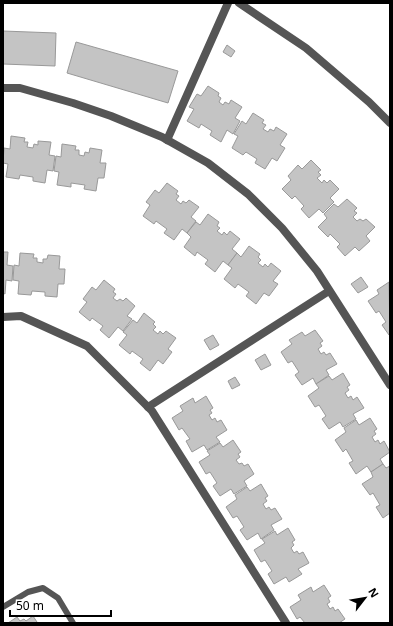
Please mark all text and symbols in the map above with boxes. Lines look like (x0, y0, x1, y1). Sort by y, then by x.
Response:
north arrow (345, 578, 385, 618)
text: N (365, 585, 383, 600)
scale bar (10, 592, 111, 618)
text: 50 m (16, 597, 44, 614)

